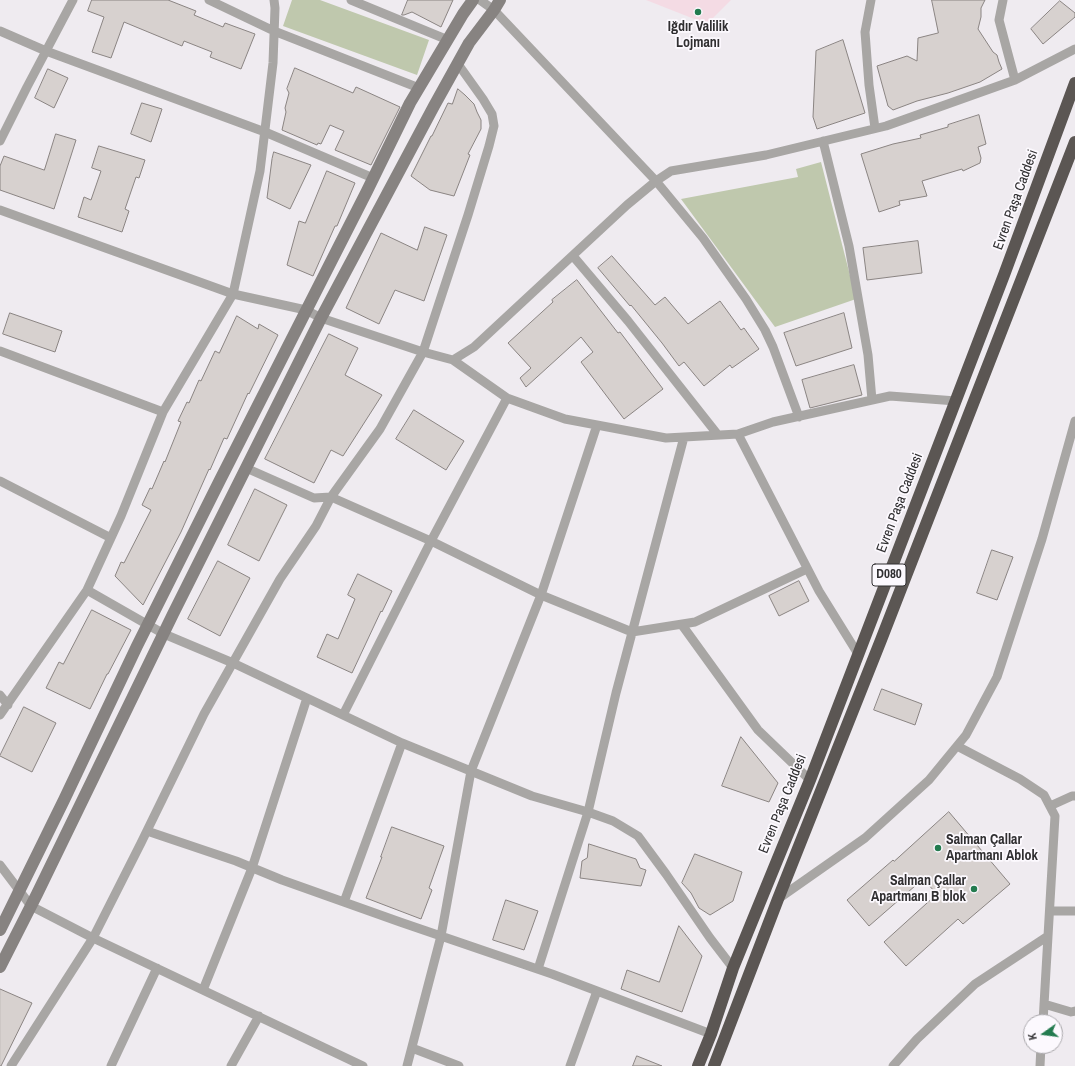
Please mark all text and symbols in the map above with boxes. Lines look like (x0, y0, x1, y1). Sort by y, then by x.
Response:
marker: Iğdır Valilik Lojmanı (693, 7, 703, 17)
place label: Iğdır Valilik Lojmanı (668, 19, 728, 52)
street label: Evren Paşa Caddesi (990, 148, 1042, 252)
street label: Evren Paşa Caddesi (873, 451, 927, 555)
road number: D080 (872, 564, 906, 586)
street label: Evren Paşa Caddesi (755, 752, 811, 856)
place label: Salman Çallar Apartmanı Ablok (946, 832, 1038, 864)
marker: Salman Çallar Apartmanı Ablok (933, 843, 943, 853)
place label: Salman Çallar Apartmanı B blok (871, 873, 966, 906)
marker: Salman Çallar Apartmanı B blok (969, 884, 979, 894)
north arrow (1023, 1014, 1063, 1054)
text: K (1025, 1032, 1040, 1042)

